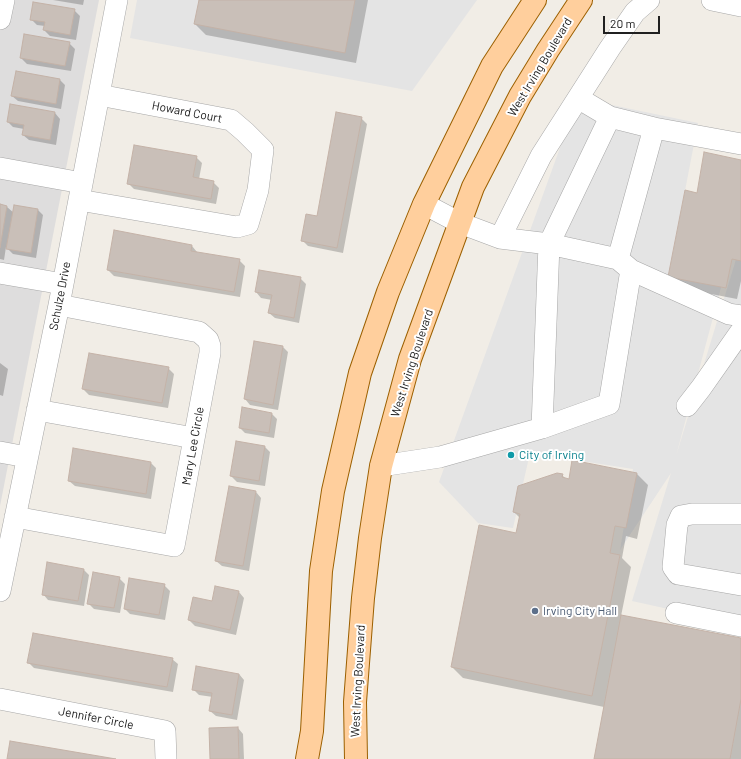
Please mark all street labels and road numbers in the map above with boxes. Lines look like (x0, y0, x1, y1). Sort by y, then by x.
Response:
street label: West Irving Boulevard (505, 15, 575, 119)
street label: Howard Court (151, 98, 223, 126)
street label: Schulze Drive (46, 260, 74, 332)
street label: West Irving Boulevard (388, 307, 436, 419)
street label: Mary Lee Circle (179, 406, 207, 486)
street label: West Irving Boulevard (348, 624, 368, 738)
street label: Jennifer Circle (57, 704, 135, 732)

